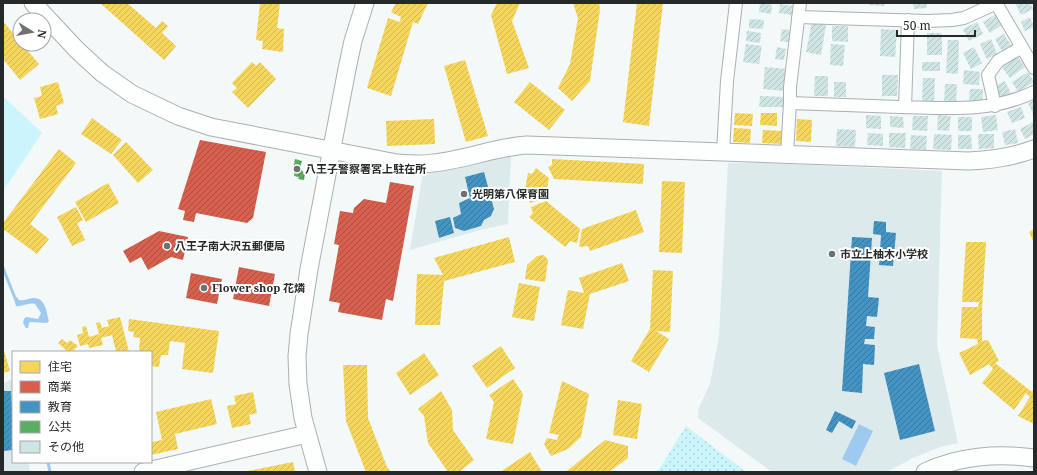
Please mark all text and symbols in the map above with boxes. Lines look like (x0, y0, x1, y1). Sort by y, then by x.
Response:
north arrow (12, 12, 52, 52)
scale bar (897, 12, 975, 38)
text: 50 m (903, 17, 931, 34)
text: N (34, 28, 50, 40)
place label: 八王子警察署宮上駐在所 (305, 161, 426, 176)
marker: 八王子警察署宮上駐在所 (292, 164, 302, 174)
place label: 光明第八保育園 (472, 186, 549, 201)
marker: 光明第八保育園 (459, 189, 469, 199)
place label: 八王子南大沢五郵便局 (175, 238, 285, 253)
marker: 八王子南大沢五郵便局 (162, 241, 172, 251)
place label: 市立上柚木小学校 (840, 246, 928, 261)
marker: 市立上柚木小学校 (827, 249, 837, 259)
place label: Flower shop 花燐 (212, 280, 305, 295)
marker: Flower shop 花燐 (199, 283, 209, 293)
legend (12, 351, 152, 463)
text: 住宅 (48, 358, 72, 375)
text: 商業 (48, 378, 72, 395)
text: 教育 (48, 398, 72, 415)
text: 公共 (48, 418, 72, 435)
text: その他 (48, 438, 84, 455)

